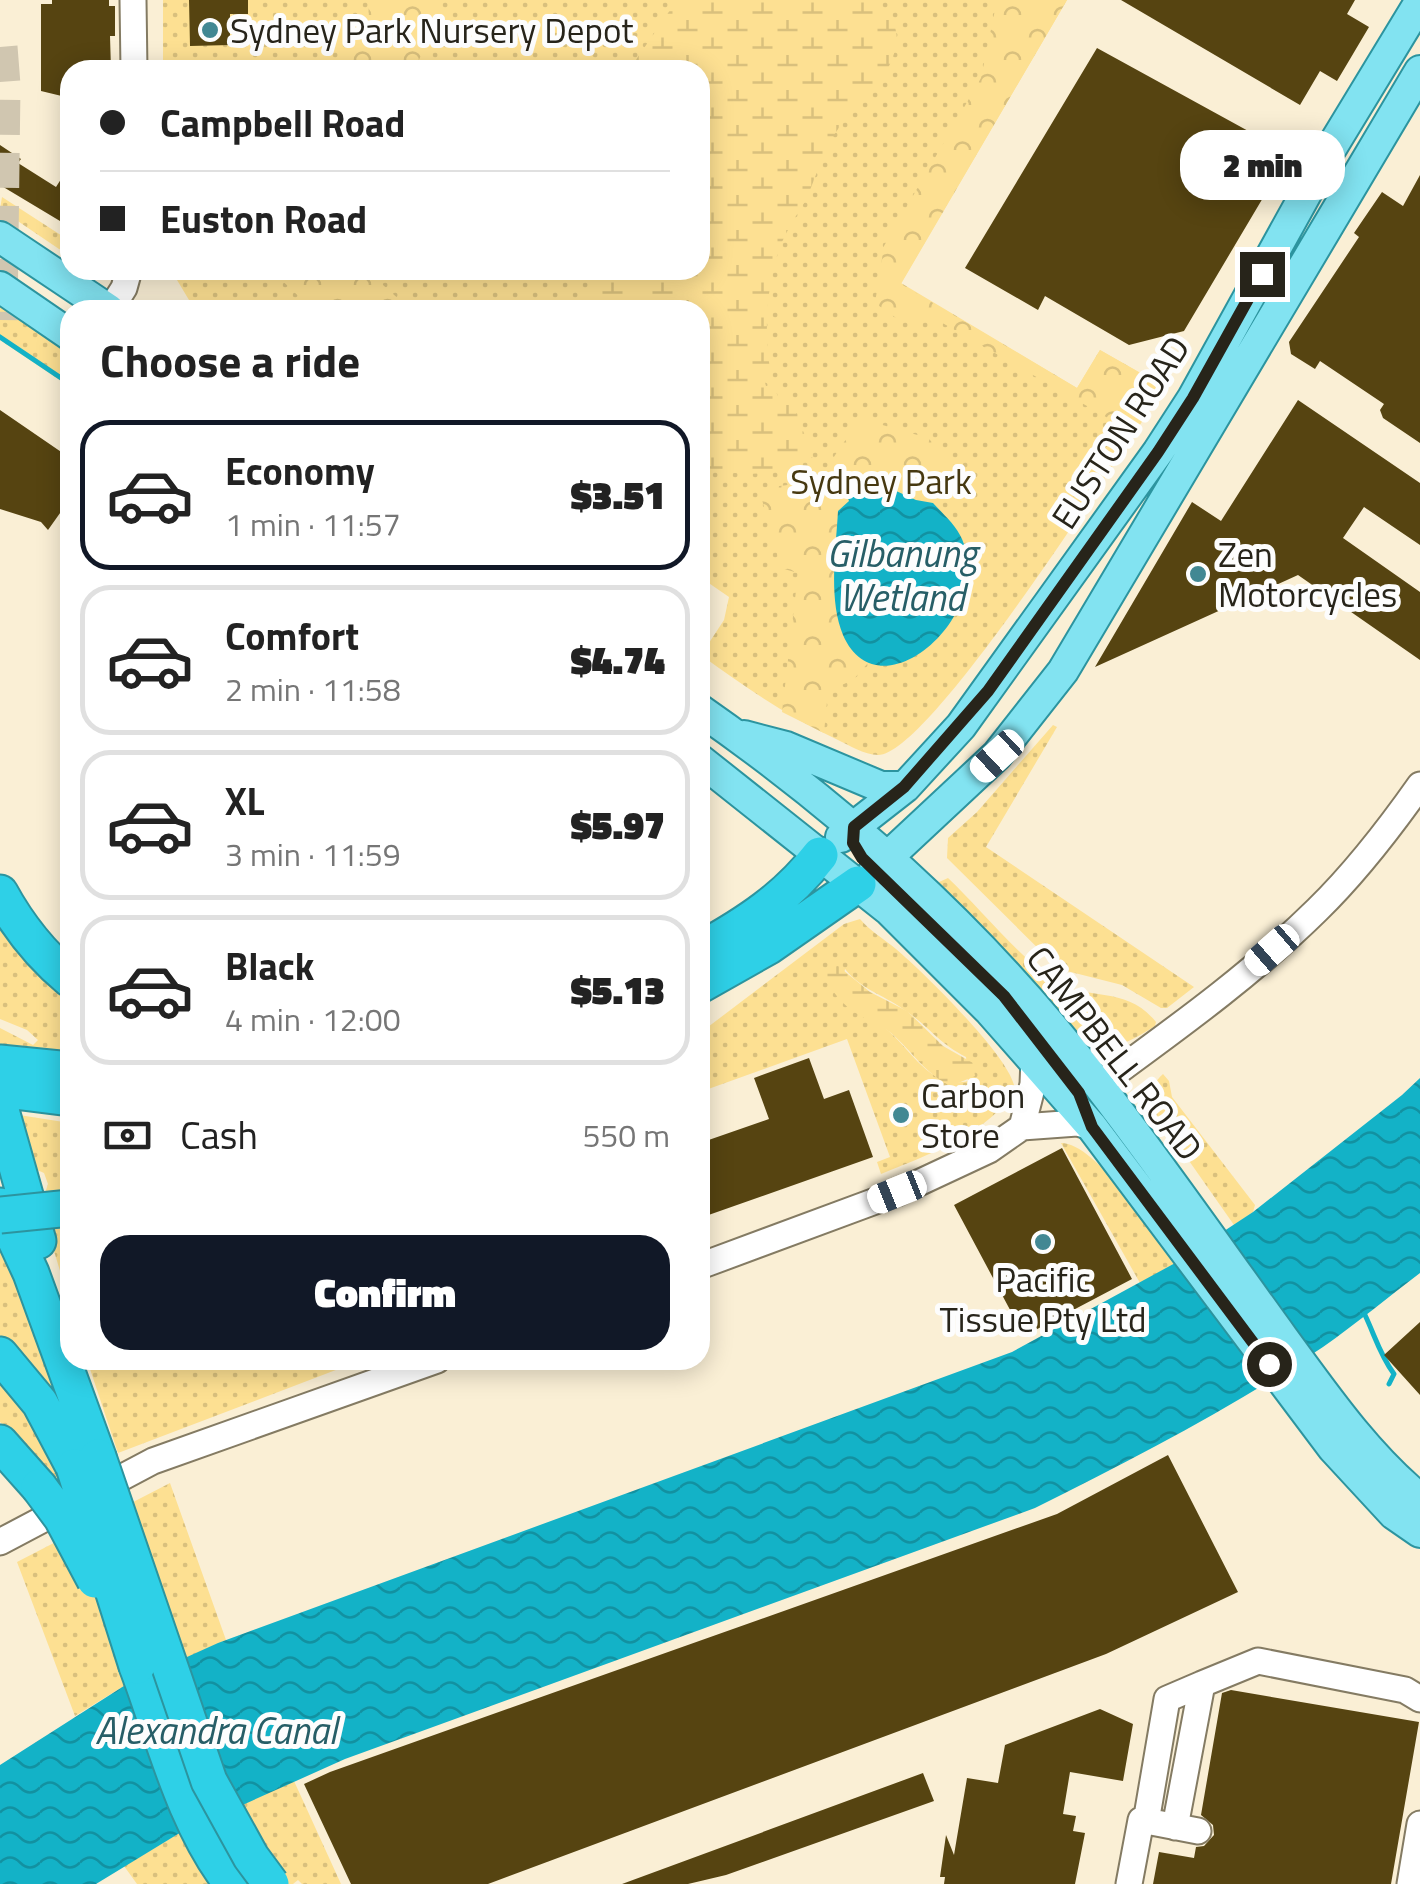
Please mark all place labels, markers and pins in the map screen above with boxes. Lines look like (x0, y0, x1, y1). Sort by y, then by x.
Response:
place label: Sydney Park Nursery Depot (230, 3, 634, 57)
marker: Sydney Park Nursery Depot (199, 19, 221, 41)
place label: Zen Motorcycles (1218, 527, 1397, 621)
marker: Zen Motorcycles (1187, 563, 1209, 585)
place label: Carbon Store (921, 1068, 1025, 1162)
marker: Carbon Store (890, 1104, 912, 1126)
marker: Pacific Tissue Pty Ltd (1032, 1231, 1054, 1253)
place label: Pacific Tissue Pty Ltd (939, 1252, 1147, 1346)

